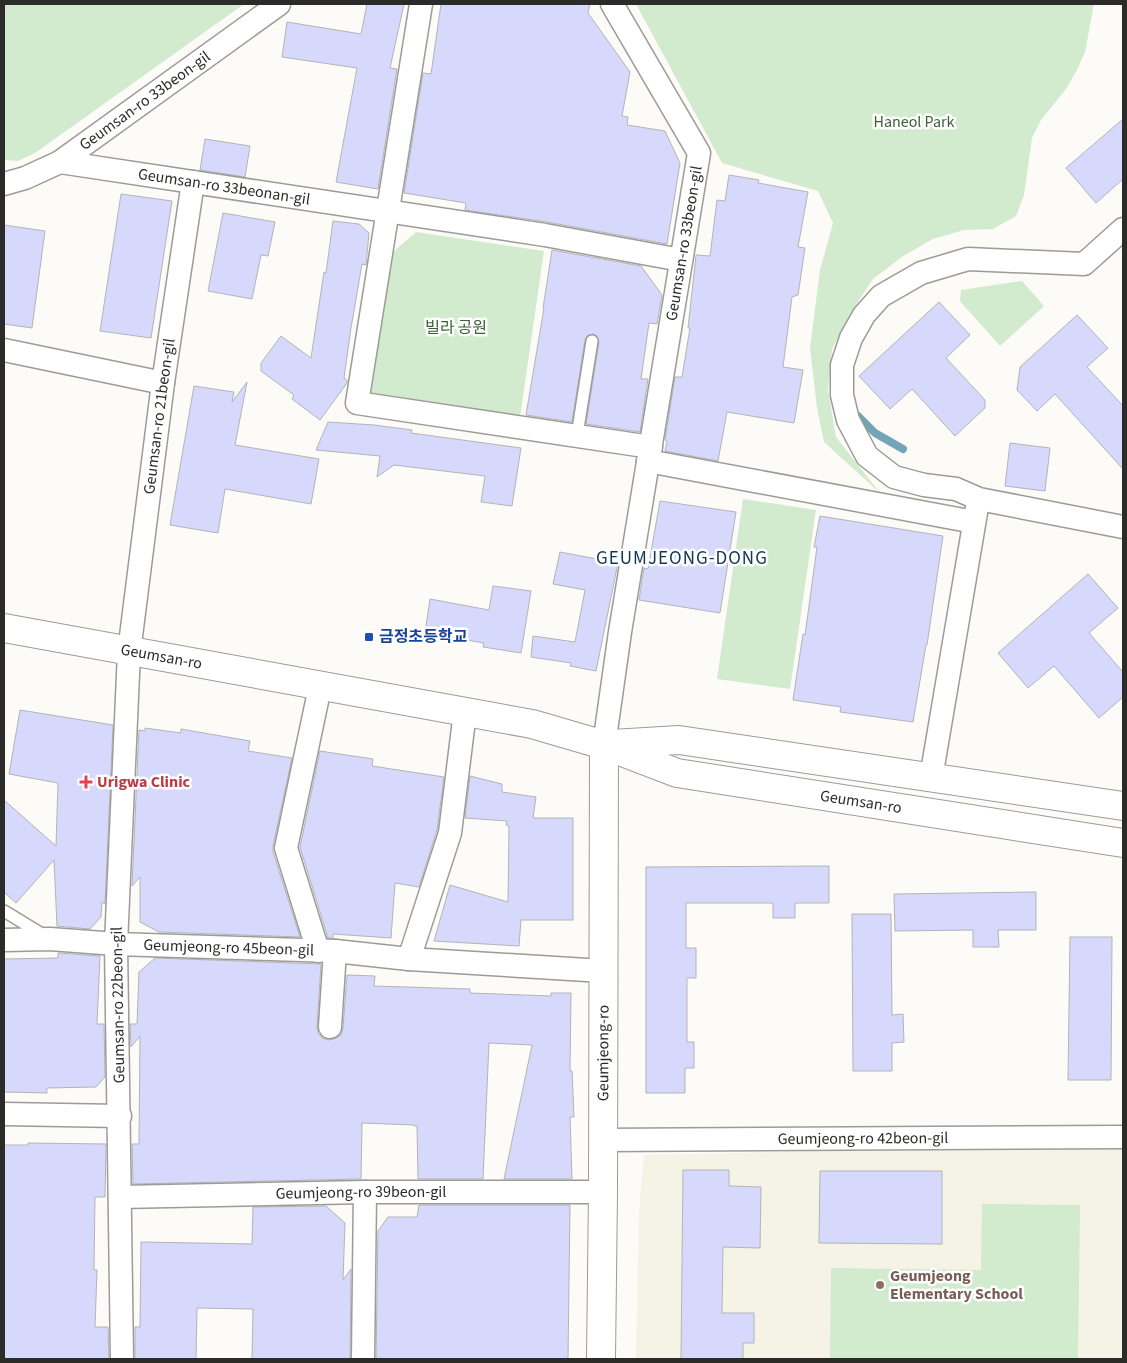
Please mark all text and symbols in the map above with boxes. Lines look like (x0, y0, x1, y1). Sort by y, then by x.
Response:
street label: Geumsan-ro 33beon-gil (75, 46, 215, 156)
park label: Haneol Park (873, 111, 955, 133)
street label: Geumsan-ro 33beonan-gil (137, 163, 312, 211)
street label: Geumsan-ro 33beon-gil (660, 164, 708, 323)
park label: 빌라 공원 (425, 317, 487, 339)
street label: Geumsan-ro 21beon-gil (138, 337, 181, 495)
district label: GEUMJEONG-DONG (596, 545, 768, 572)
place label: 금정초등학교 (379, 626, 468, 648)
marker: 금정초등학교 (363, 631, 375, 643)
street label: Geumsan-ro (119, 638, 204, 675)
place label: Urigwa Clinic (97, 771, 191, 793)
marker: Urigwa Clinic (79, 775, 93, 789)
street label: Geumsan-ro (818, 785, 903, 819)
street label: Geumsan-ro 22beon-gil (106, 926, 130, 1084)
street label: Geumjeong-ro 45beon-gil (143, 934, 314, 961)
street label: Geumjeong-ro (592, 1005, 614, 1101)
street label: Geumjeong-ro 42beon-gil (778, 1127, 948, 1150)
street label: Geumjeong-ro 39beon-gil (275, 1181, 446, 1205)
place label: Geumjeong Elementary School (890, 1265, 1023, 1305)
marker: Geumjeong Elementary School (874, 1279, 886, 1291)

